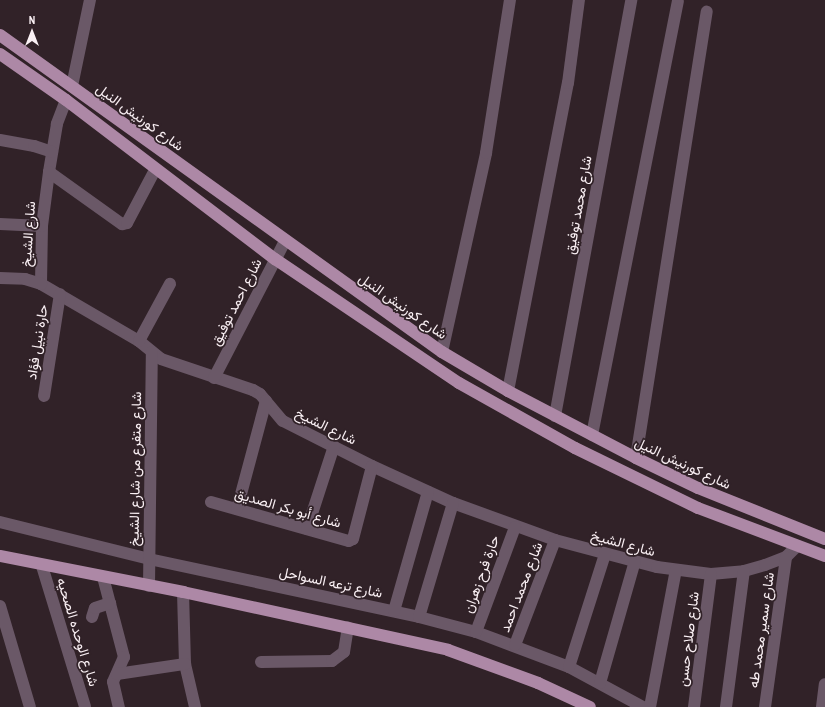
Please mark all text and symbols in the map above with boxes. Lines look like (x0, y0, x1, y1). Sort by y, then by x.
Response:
north arrow (12, 12, 52, 52)
text: N (29, 13, 35, 27)
street label: شارع كورنيش النيل (93, 80, 187, 154)
street label: شارع محمد توفيق (561, 154, 595, 256)
street label: شارع الشيخ (17, 201, 39, 267)
street label: شارع احمد توفيق (207, 256, 265, 348)
street label: شارع كورنيش النيل (356, 269, 450, 343)
street label: حارة نبيل فؤاد (23, 303, 51, 381)
street label: شارع متفرع من شارع الشيخ (125, 392, 145, 546)
street label: شارع الشيخ (293, 404, 359, 448)
street label: شارع كورنيش النيل (632, 433, 734, 493)
street label: شارع أبو بكر الصديق (233, 485, 343, 531)
street label: شارع الشيخ (589, 526, 657, 560)
street label: حارة فرح زهران (459, 533, 503, 615)
street label: شارع محمد احمد (496, 540, 546, 634)
street label: شارع ترعه السواحل (278, 563, 384, 601)
street label: شارع سمير محمد طه (745, 571, 777, 689)
street label: شارع الوحده الصحيه (54, 576, 102, 688)
street label: شارع صلاح حسن (674, 591, 702, 687)

